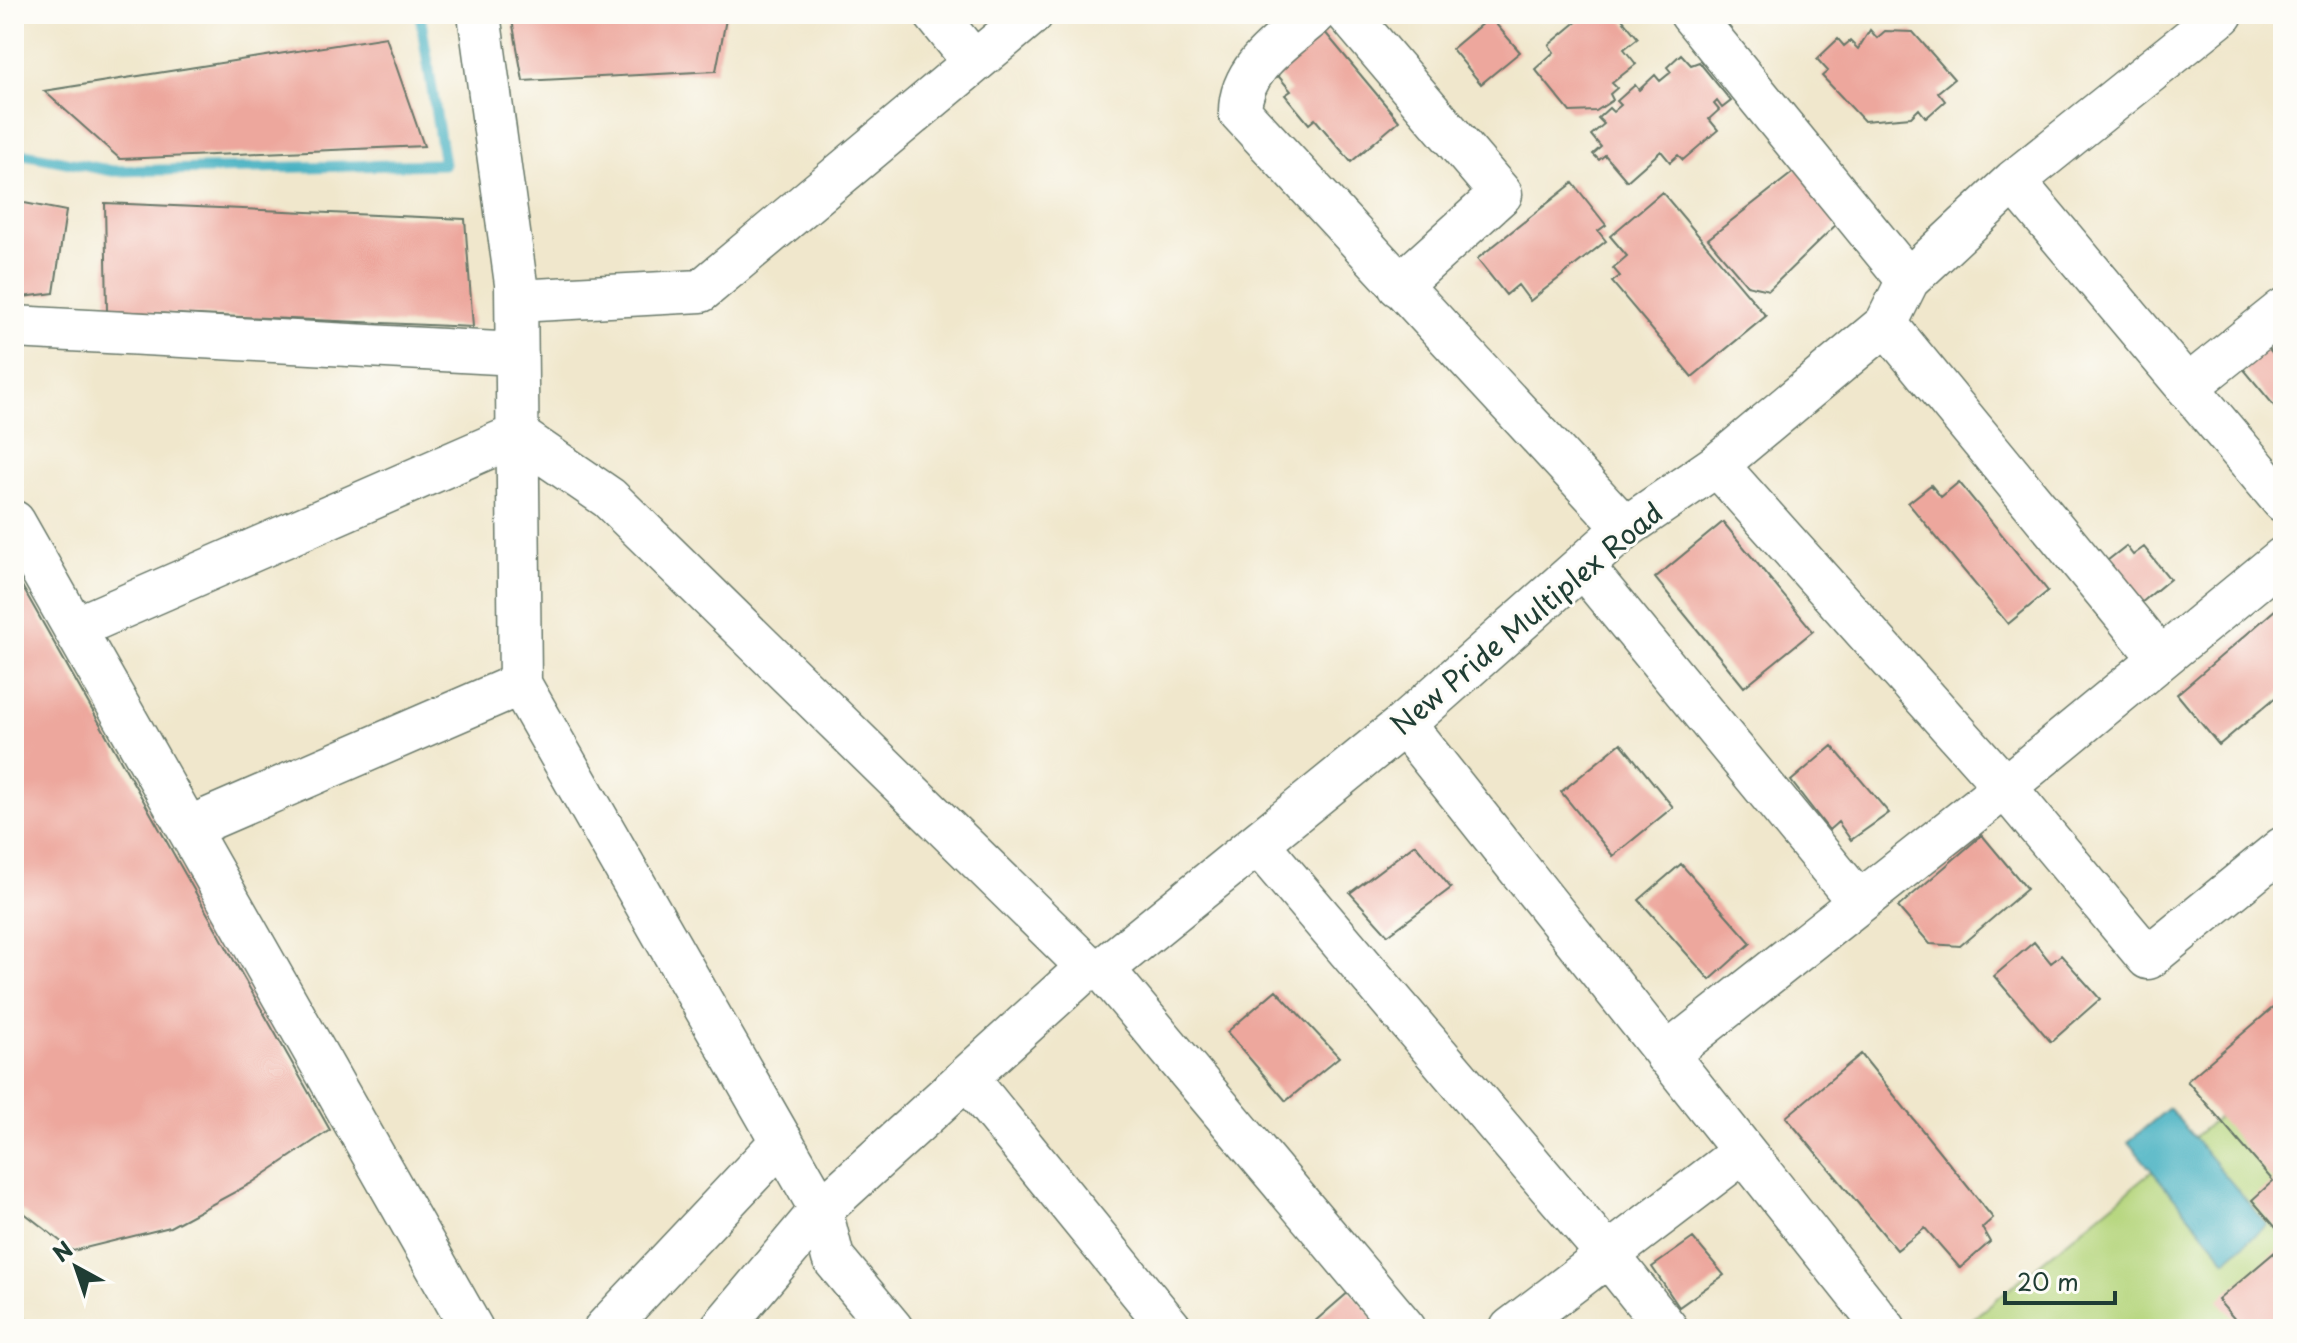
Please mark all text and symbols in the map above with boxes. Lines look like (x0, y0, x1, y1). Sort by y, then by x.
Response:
street label: New Pride Multiplex Road (1380, 491, 1672, 745)
north arrow (36, 1227, 116, 1307)
text: N (45, 1232, 79, 1269)
scale bar (2005, 1255, 2115, 1305)
text: 20 m (2017, 1263, 2079, 1299)

